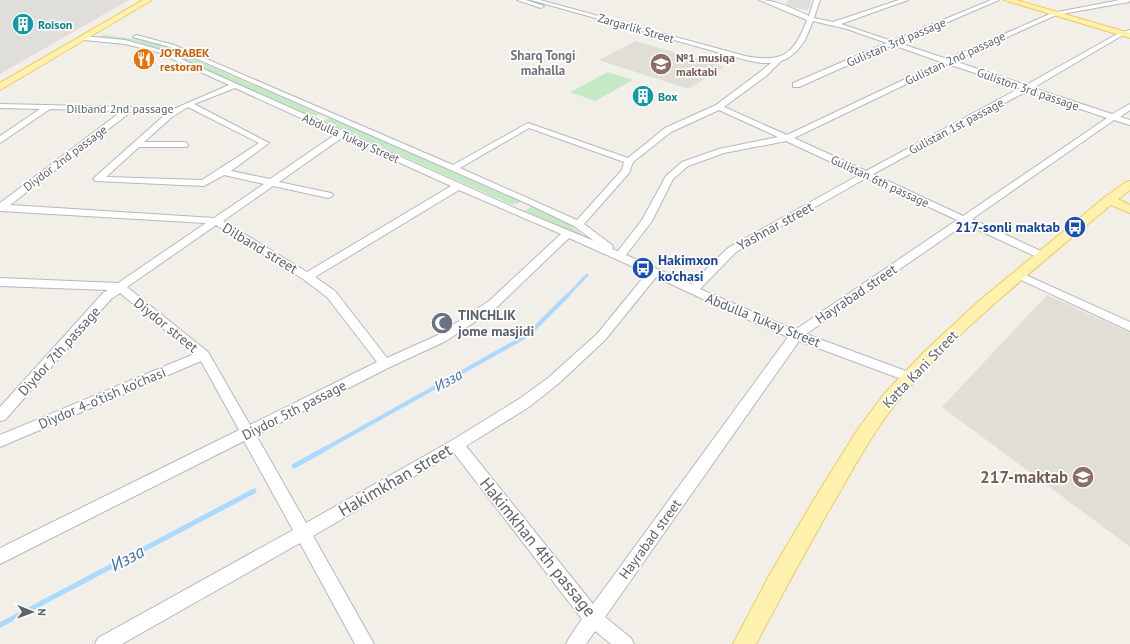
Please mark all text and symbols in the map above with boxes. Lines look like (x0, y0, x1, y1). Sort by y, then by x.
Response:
street label: Zargarlik Street (596, 10, 676, 46)
building icon: Roison (10, 11, 36, 37)
street label: Gulistan 3rd passage (844, 14, 948, 70)
place label: Roison (38, 17, 72, 32)
street label: Gulistan 2nd passage (902, 28, 1008, 88)
place label: JO'RABEK restoran (159, 45, 210, 74)
restaurant icon: JO'RABEK restoran (131, 46, 157, 72)
district label: Sharq Tongi mahalla (510, 47, 576, 79)
place label: №1 musiqa maktabi (676, 50, 735, 79)
school or university icon: №1 musiqa maktabi (648, 51, 674, 77)
street label: Guliston 3rd passage (975, 64, 1081, 114)
building icon: Box (630, 83, 656, 109)
place label: Box (658, 89, 678, 104)
street label: Gulistan 1st passage (906, 95, 1006, 157)
street label: Dilband 2nd passage (66, 101, 174, 116)
street label: Abdulla Tukay Street (300, 110, 402, 166)
street label: Diydor 2nd passage (20, 122, 110, 194)
street label: Gulistan 6th passage (828, 152, 932, 210)
street label: Yashnar street (734, 197, 817, 254)
bus stop icon: 217-sonli maktab (1062, 214, 1088, 240)
street label: Dilband street (219, 218, 301, 278)
place label: 217-sonli maktab (955, 218, 1060, 236)
place label: Hakimxon ko'chasi (658, 251, 718, 285)
bus stop icon: Hakimxon ko'chasi (630, 255, 656, 281)
street label: Hayrabad street (812, 260, 900, 328)
street label: Abdulla Tukay Street (703, 289, 823, 351)
street label: Diydor street (130, 294, 202, 356)
street label: Diydor 7th passage (14, 303, 104, 399)
place label: TINCHLIK jome masjidi (457, 306, 534, 340)
mosque icon: TINCHLIK jome masjidi (429, 310, 455, 336)
street label: Katta Kani Street (878, 326, 962, 412)
street label: Diydor 4-o'tish ko'chasi (36, 363, 168, 433)
water label: Изза (430, 364, 466, 395)
street label: Diydor 5th passage (239, 376, 349, 444)
street label: Hakimkhаn street (334, 438, 456, 521)
school or university icon: 217-maktab (1070, 464, 1096, 490)
place label: 217-maktab (980, 466, 1068, 488)
street label: Hakimkhаn 4th passage (475, 473, 601, 621)
street label: Hayrabad street (615, 495, 685, 583)
water label: Изза (106, 539, 148, 576)
north arrow (12, 592, 52, 632)
text: N (35, 608, 49, 616)

